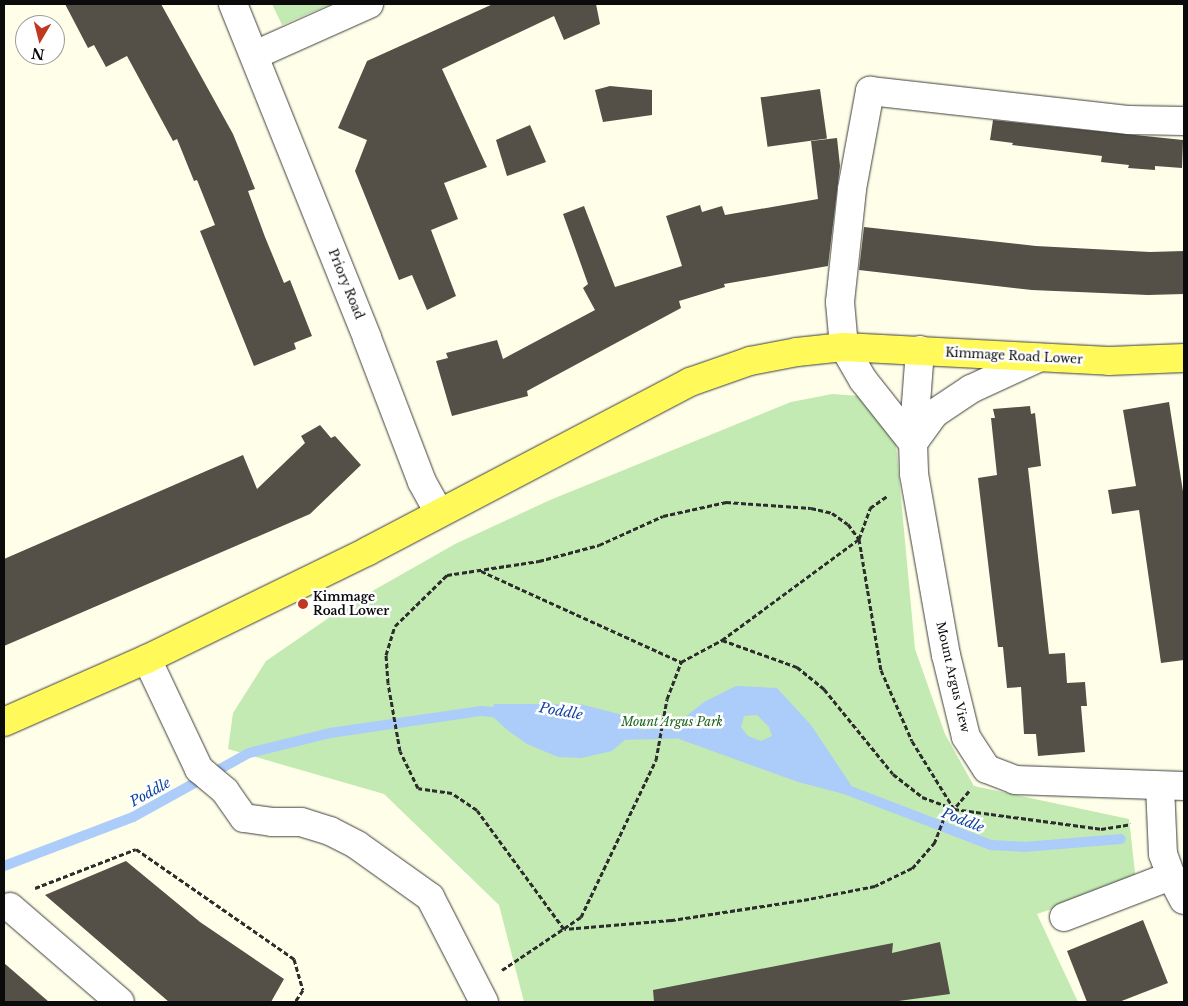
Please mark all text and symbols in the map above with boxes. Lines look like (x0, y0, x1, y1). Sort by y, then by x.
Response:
north arrow (15, 15, 65, 65)
text: N (30, 44, 46, 64)
street label: Priory Road (325, 247, 367, 321)
street label: Kimmage Road Lower (945, 345, 1083, 367)
place label: Kimmage Road Lower (313, 590, 389, 618)
marker: Kimmage Road Lower (297, 598, 309, 610)
street label: Mount Argus View (933, 620, 973, 734)
water label: Poddle (538, 699, 584, 723)
park label: Mount Argus Park (621, 715, 723, 729)
water label: Poddle (127, 774, 173, 810)
water label: Poddle (939, 804, 987, 836)

